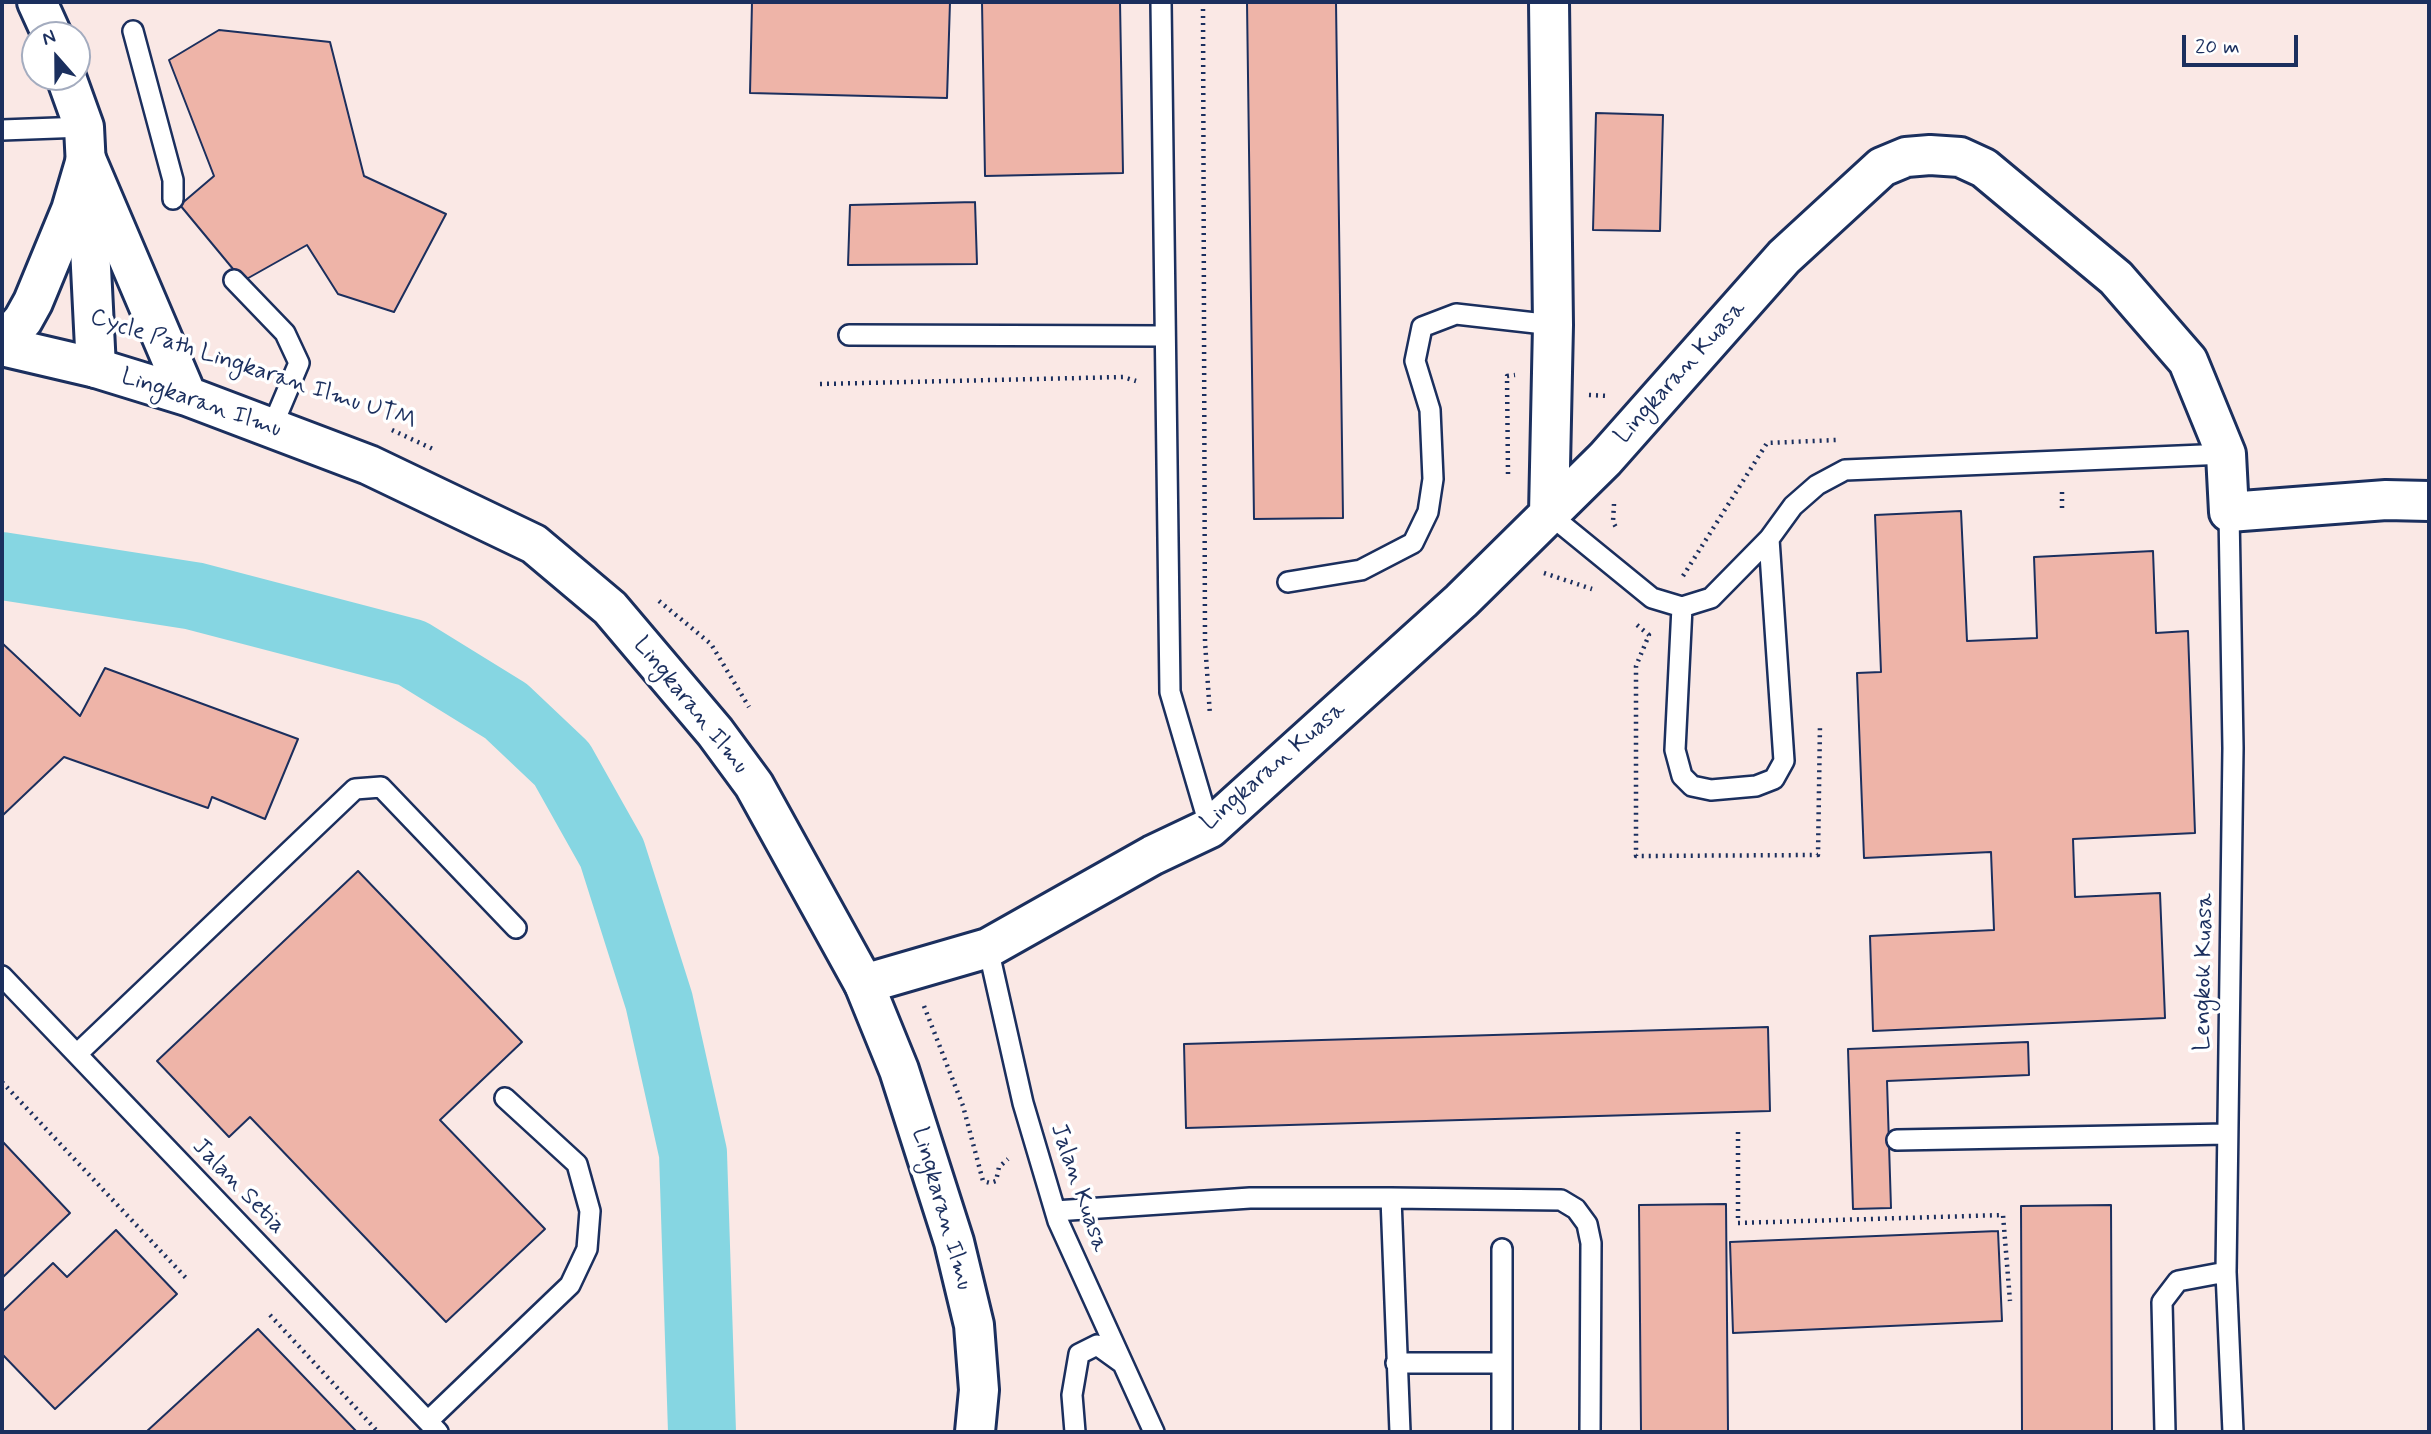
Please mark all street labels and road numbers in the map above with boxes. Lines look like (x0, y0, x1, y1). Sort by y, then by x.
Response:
street label: Lingkaran Kuasa (1609, 296, 1753, 450)
street label: Cycle Path Lingkaran Ilmu UTM (86, 303, 420, 437)
street label: Lingkaran Ilmu (117, 363, 285, 445)
street label: Lingkaran Ilmu (626, 632, 754, 780)
street label: Lingkaran Kuasa (1196, 696, 1352, 838)
street label: Lengkok Kuasa (2189, 893, 2221, 1051)
street label: Jalan Kuasa (1043, 1120, 1113, 1256)
street label: Lingkaran Ilmu (904, 1124, 978, 1294)
street label: Jalan Setia (185, 1133, 291, 1241)

